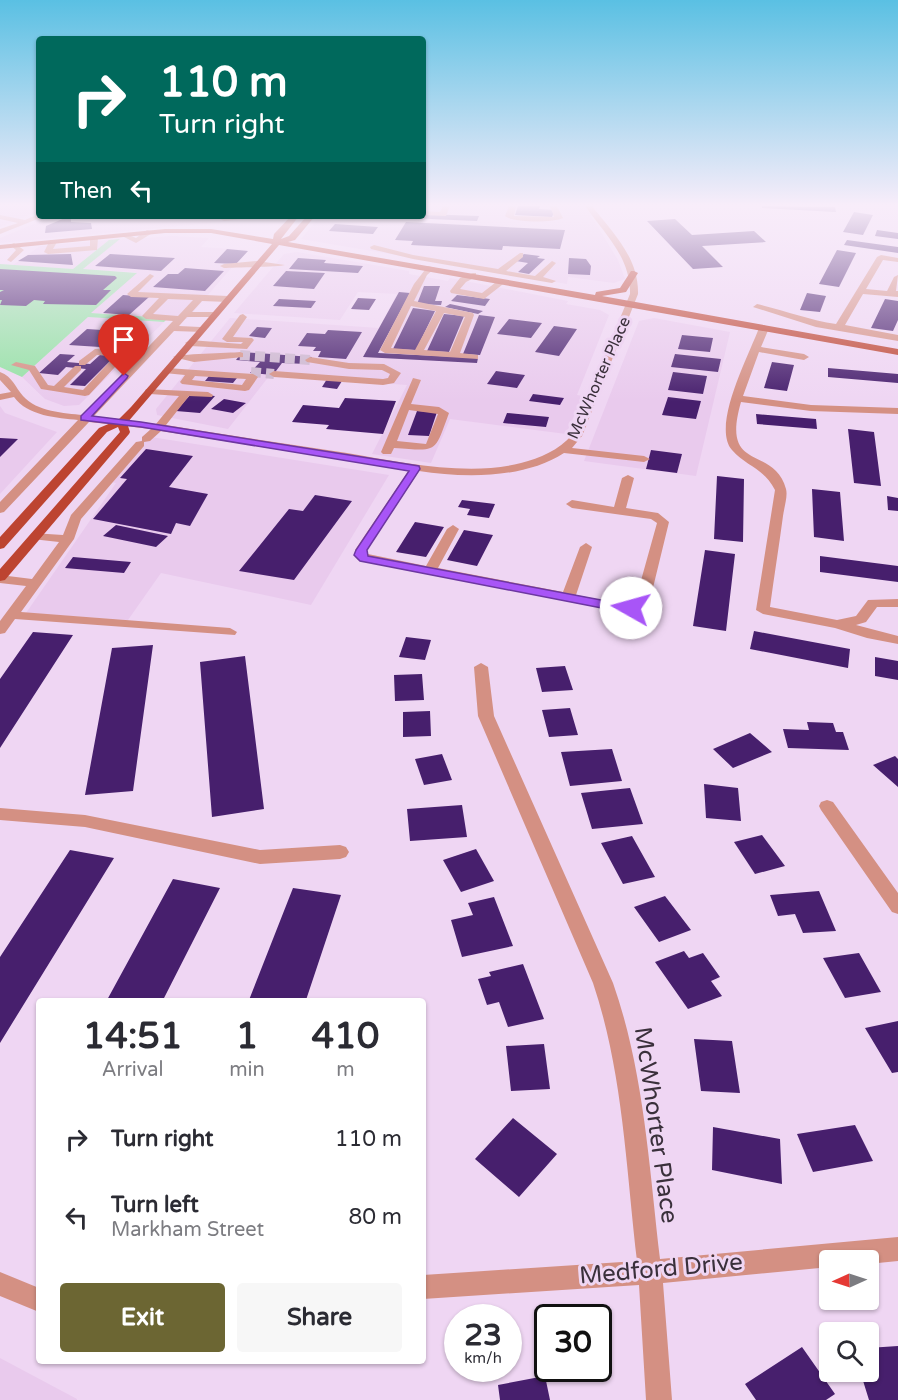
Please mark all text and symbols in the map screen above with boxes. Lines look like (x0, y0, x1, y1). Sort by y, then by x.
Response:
text: 110 m (159, 57, 288, 108)
icon: right (60, 60, 138, 138)
text: Turn right (159, 108, 285, 141)
icon: left (125, 174, 158, 207)
text: Then (60, 178, 113, 204)
pin (98, 314, 149, 376)
street label: McWhorter Place (563, 314, 635, 442)
icon: arrive (107, 323, 140, 356)
position arrow (599, 576, 663, 640)
text: 14:51 (83, 1015, 183, 1058)
text: 1 (236, 1015, 258, 1058)
text: 410 (311, 1015, 379, 1058)
street label: McWhorter Place (628, 1025, 684, 1225)
text: Arrival (102, 1058, 164, 1082)
text: min (229, 1058, 265, 1082)
text: m (336, 1058, 355, 1082)
icon: right (60, 1123, 93, 1156)
text: Turn right (111, 1126, 213, 1152)
text: 110 m (335, 1126, 402, 1152)
text: Turn left (111, 1192, 199, 1218)
icon: left (60, 1201, 93, 1234)
text: 80 m (348, 1204, 402, 1230)
text: Markham Street (111, 1218, 264, 1242)
street label: Medford Drive (578, 1247, 744, 1291)
north arrow (819, 1250, 879, 1310)
map controls (819, 1250, 879, 1382)
button: Exit (60, 1283, 225, 1352)
button: Share (237, 1283, 402, 1352)
speed limit sign: 30 (534, 1304, 612, 1382)
text: 23 (464, 1317, 502, 1354)
button: search (819, 1322, 879, 1382)
text: km/h (464, 1349, 502, 1367)

